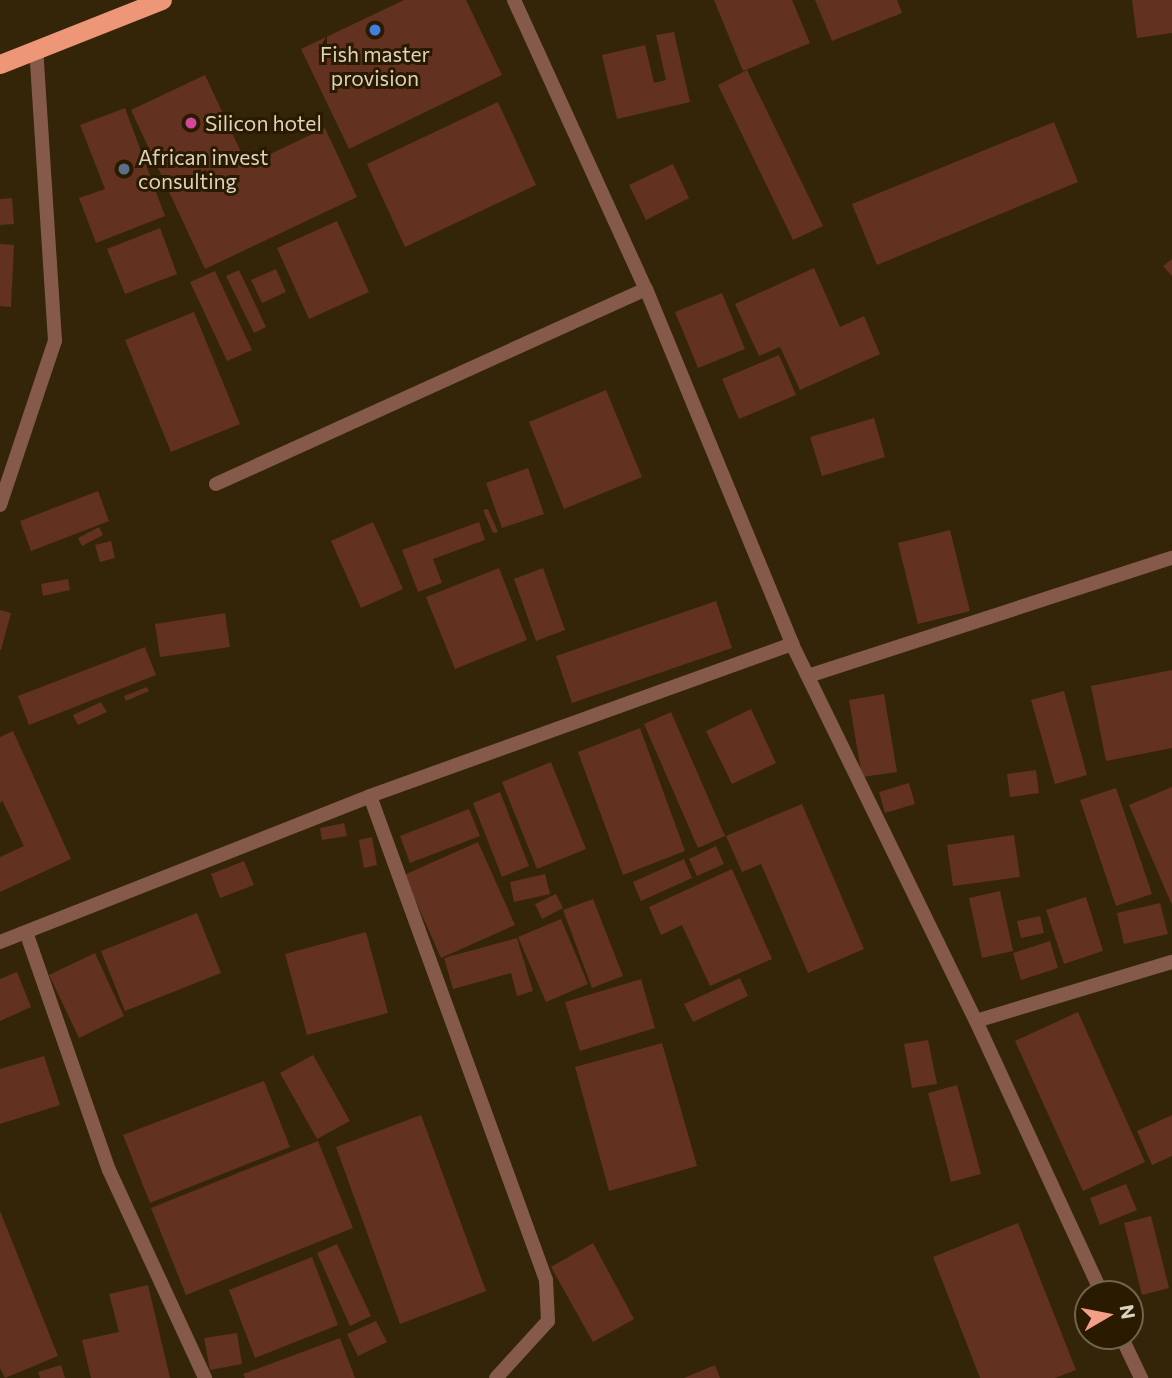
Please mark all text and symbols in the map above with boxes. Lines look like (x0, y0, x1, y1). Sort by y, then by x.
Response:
marker: Fish master provision (367, 22, 383, 38)
place label: Fish master provision (320, 41, 430, 91)
place label: Silicon hotel (205, 110, 322, 136)
marker: Silicon hotel (183, 115, 199, 131)
place label: African invest consulting (138, 144, 268, 194)
marker: African invest consulting (116, 161, 132, 177)
north arrow (1074, 1280, 1144, 1350)
text: N (1116, 1303, 1141, 1321)

